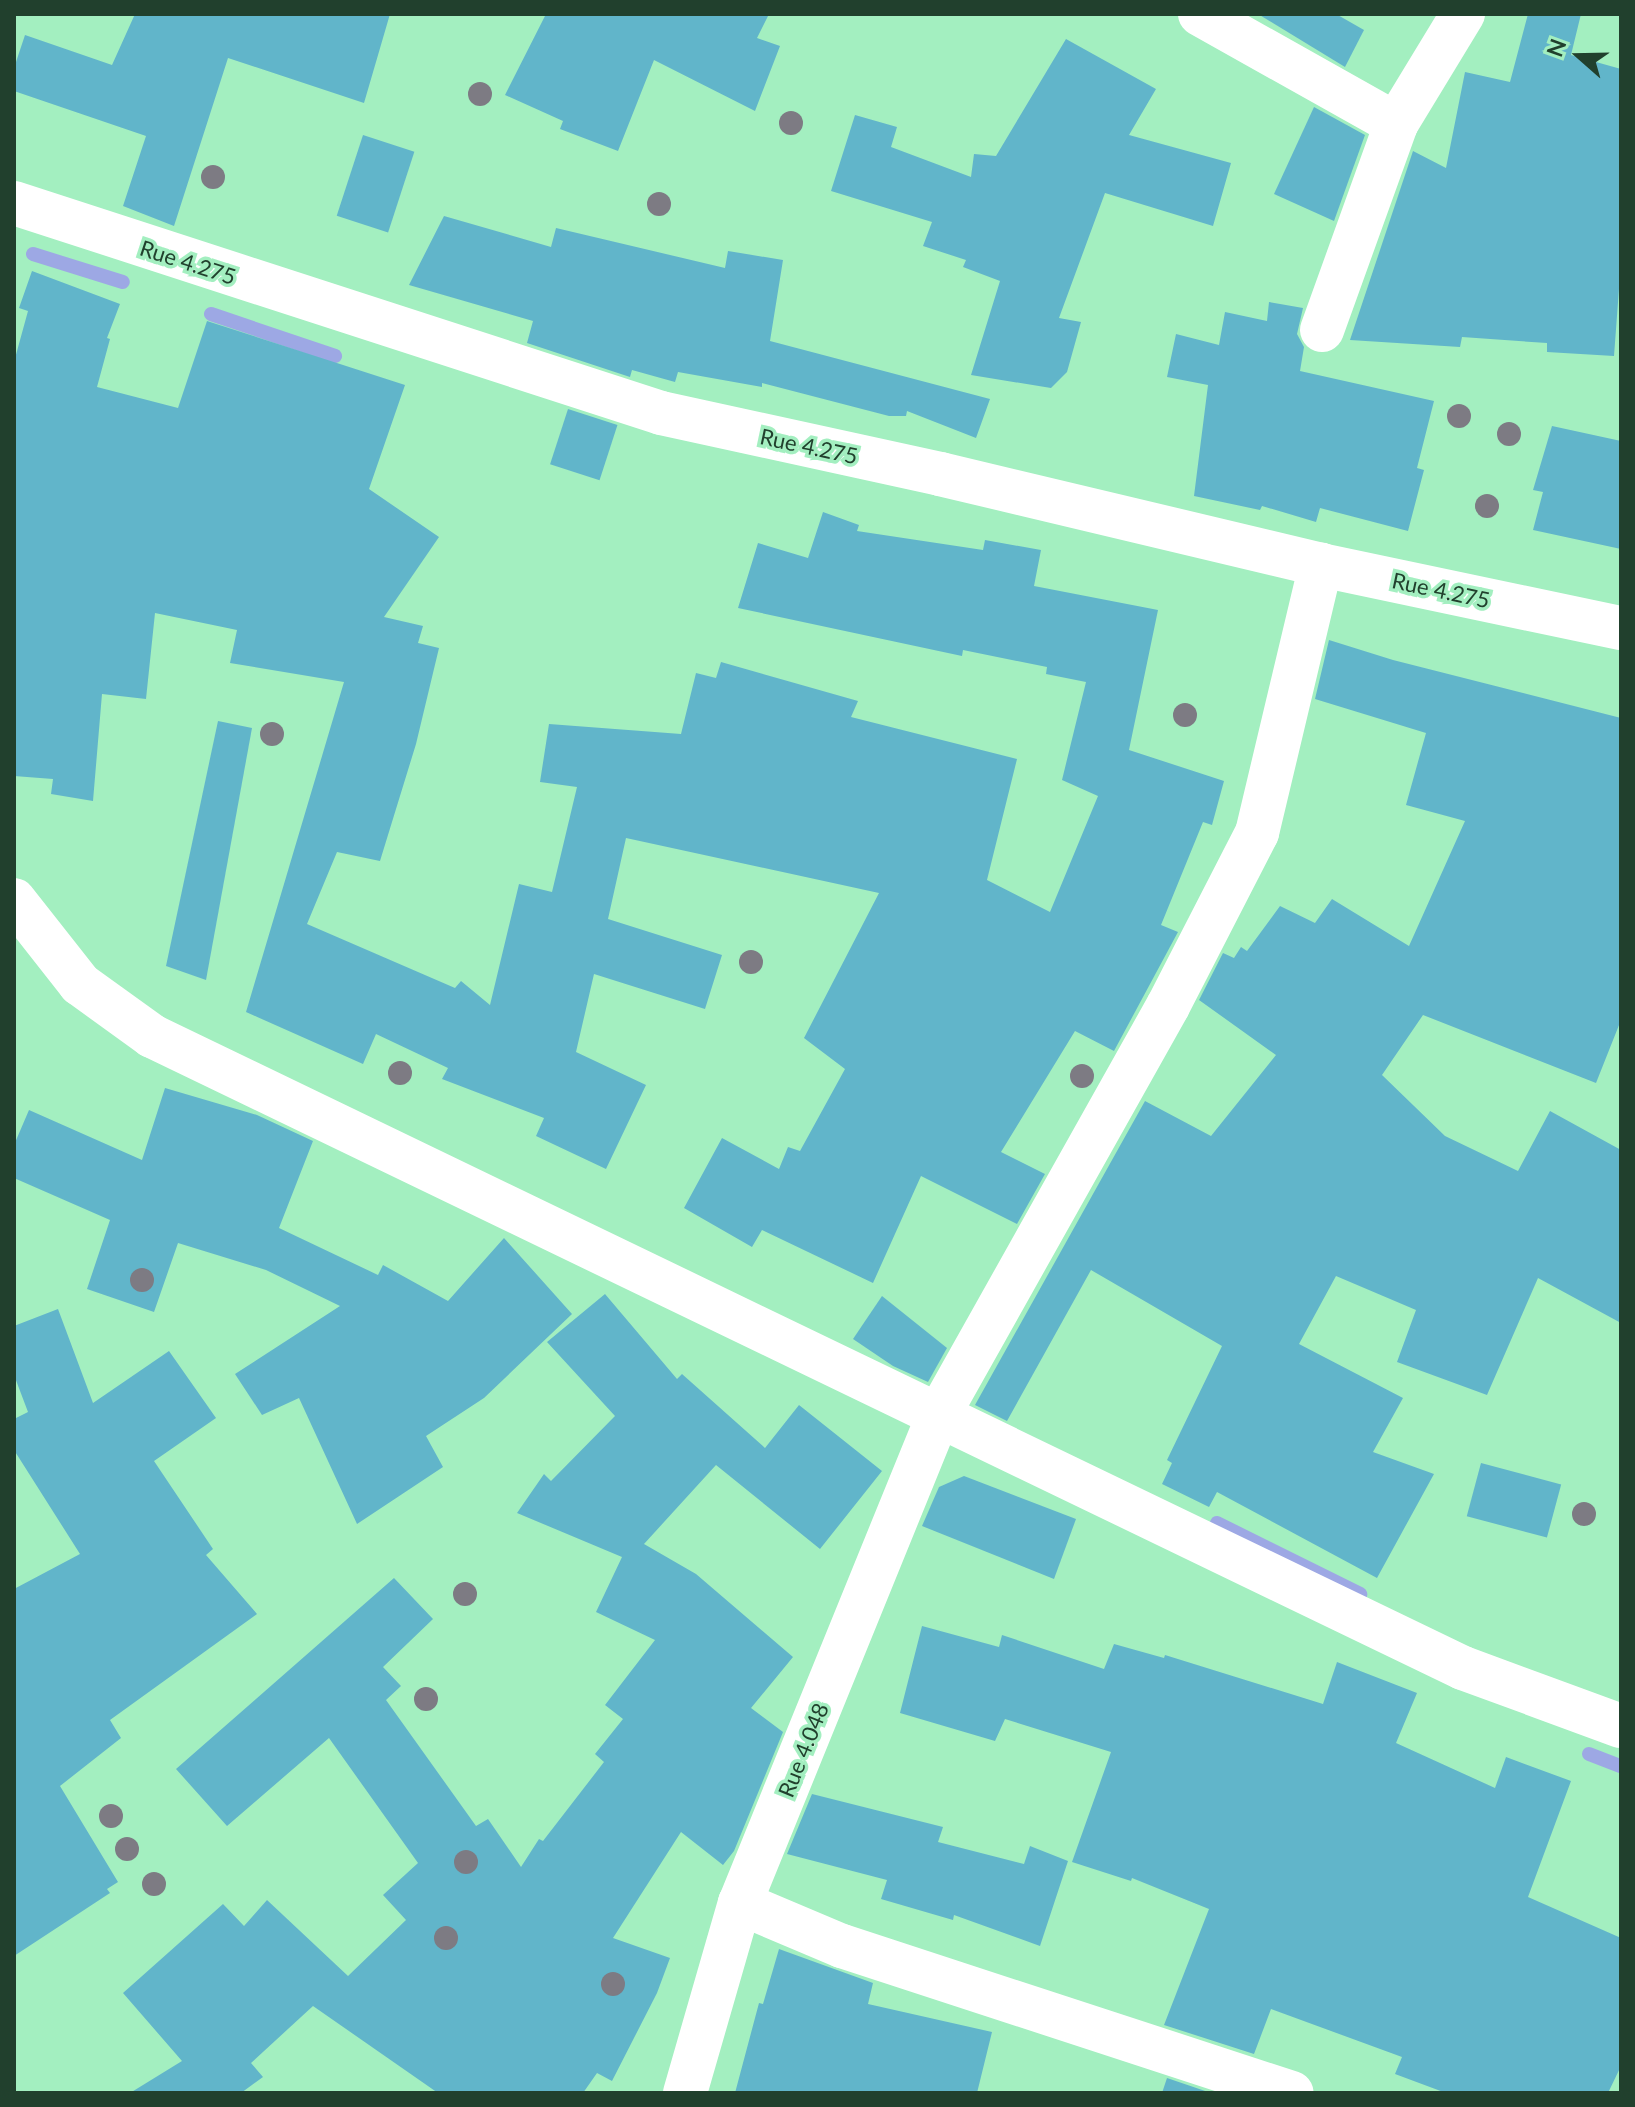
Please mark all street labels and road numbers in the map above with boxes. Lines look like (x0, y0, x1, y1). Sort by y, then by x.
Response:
street label: Rue 4.275 (137, 234, 239, 290)
street label: Rue 4.275 (758, 423, 860, 469)
street label: Rue 4.275 (1390, 567, 1492, 613)
street label: Rue 4.048 (772, 1699, 834, 1801)

